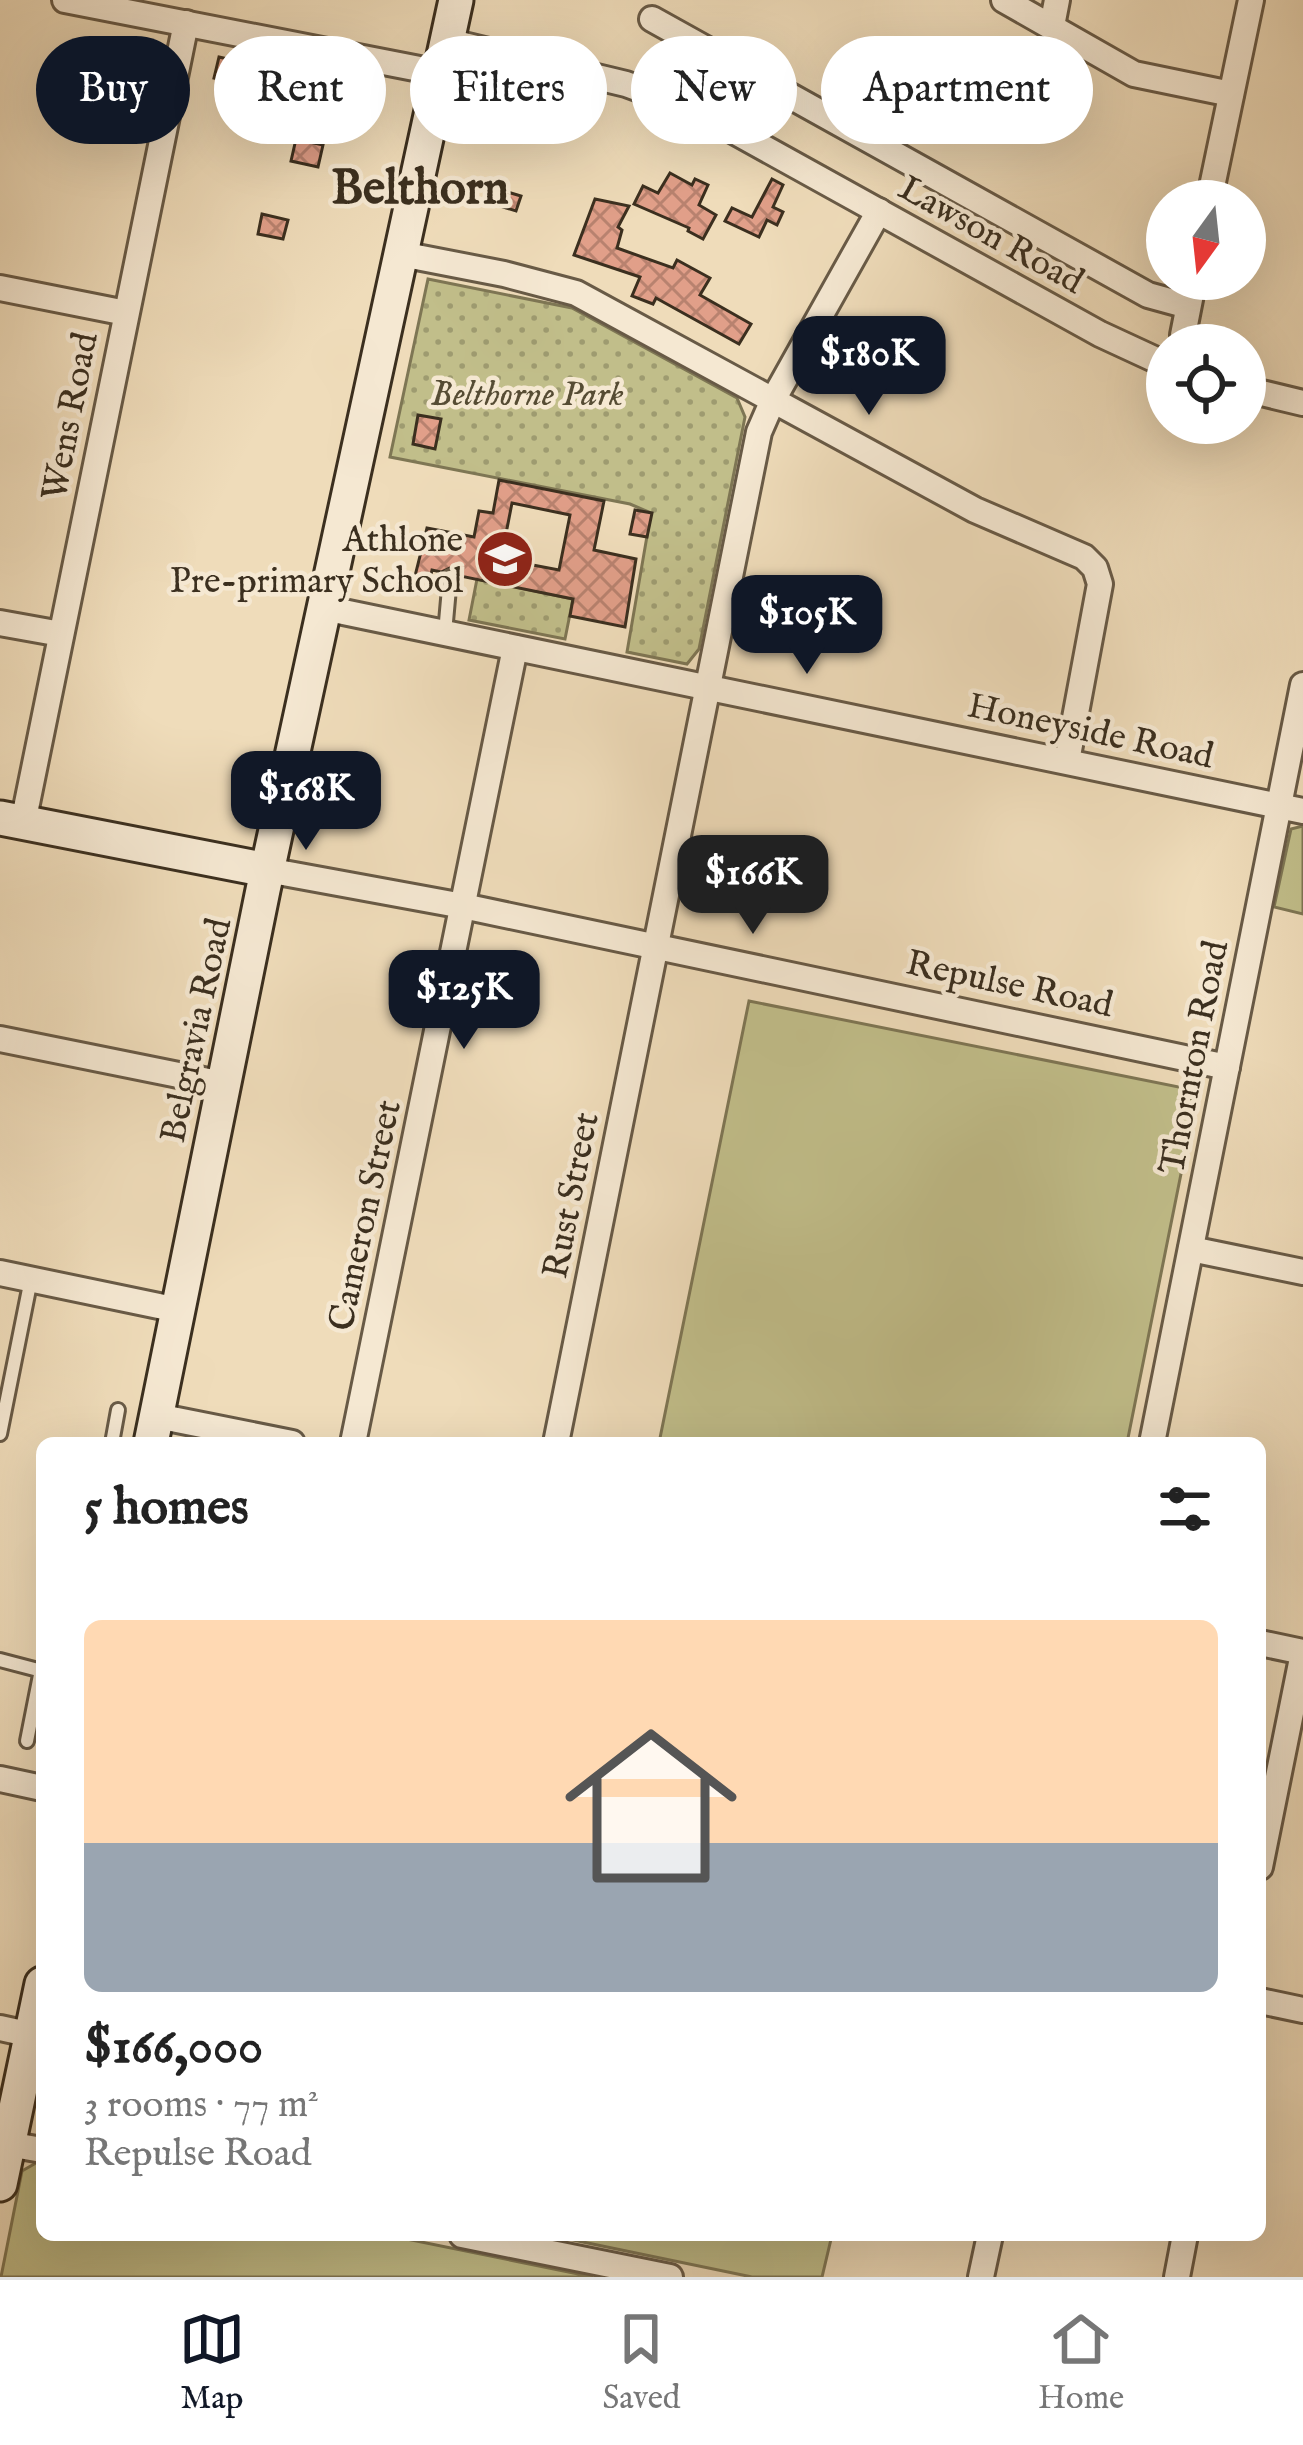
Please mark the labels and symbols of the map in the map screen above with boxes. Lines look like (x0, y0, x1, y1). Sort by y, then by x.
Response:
district label: Belthorn (331, 160, 509, 220)
street label: Lawson Road (890, 166, 1092, 306)
north arrow (1146, 180, 1266, 300)
pin: $180K (785, 316, 953, 418)
street label: Wens Road (32, 328, 110, 504)
park label: Belthorne Park (430, 372, 624, 418)
place label: Athlone Pre-primary School (170, 518, 463, 605)
school or university icon: Athlone Pre-primary School (474, 528, 536, 590)
pin: $105K (723, 575, 891, 677)
street label: Honeyside Road (963, 683, 1218, 781)
pin: $168K (222, 751, 390, 853)
pin: $166K (669, 835, 837, 937)
street label: Belgravia Road (151, 913, 243, 1147)
street label: Thornton Road (1150, 936, 1240, 1178)
street label: Repulse Road (902, 941, 1118, 1029)
pin: $125K (380, 950, 548, 1052)
street label: Cameron Street (319, 1096, 413, 1335)
street label: Rust Street (533, 1109, 611, 1283)

